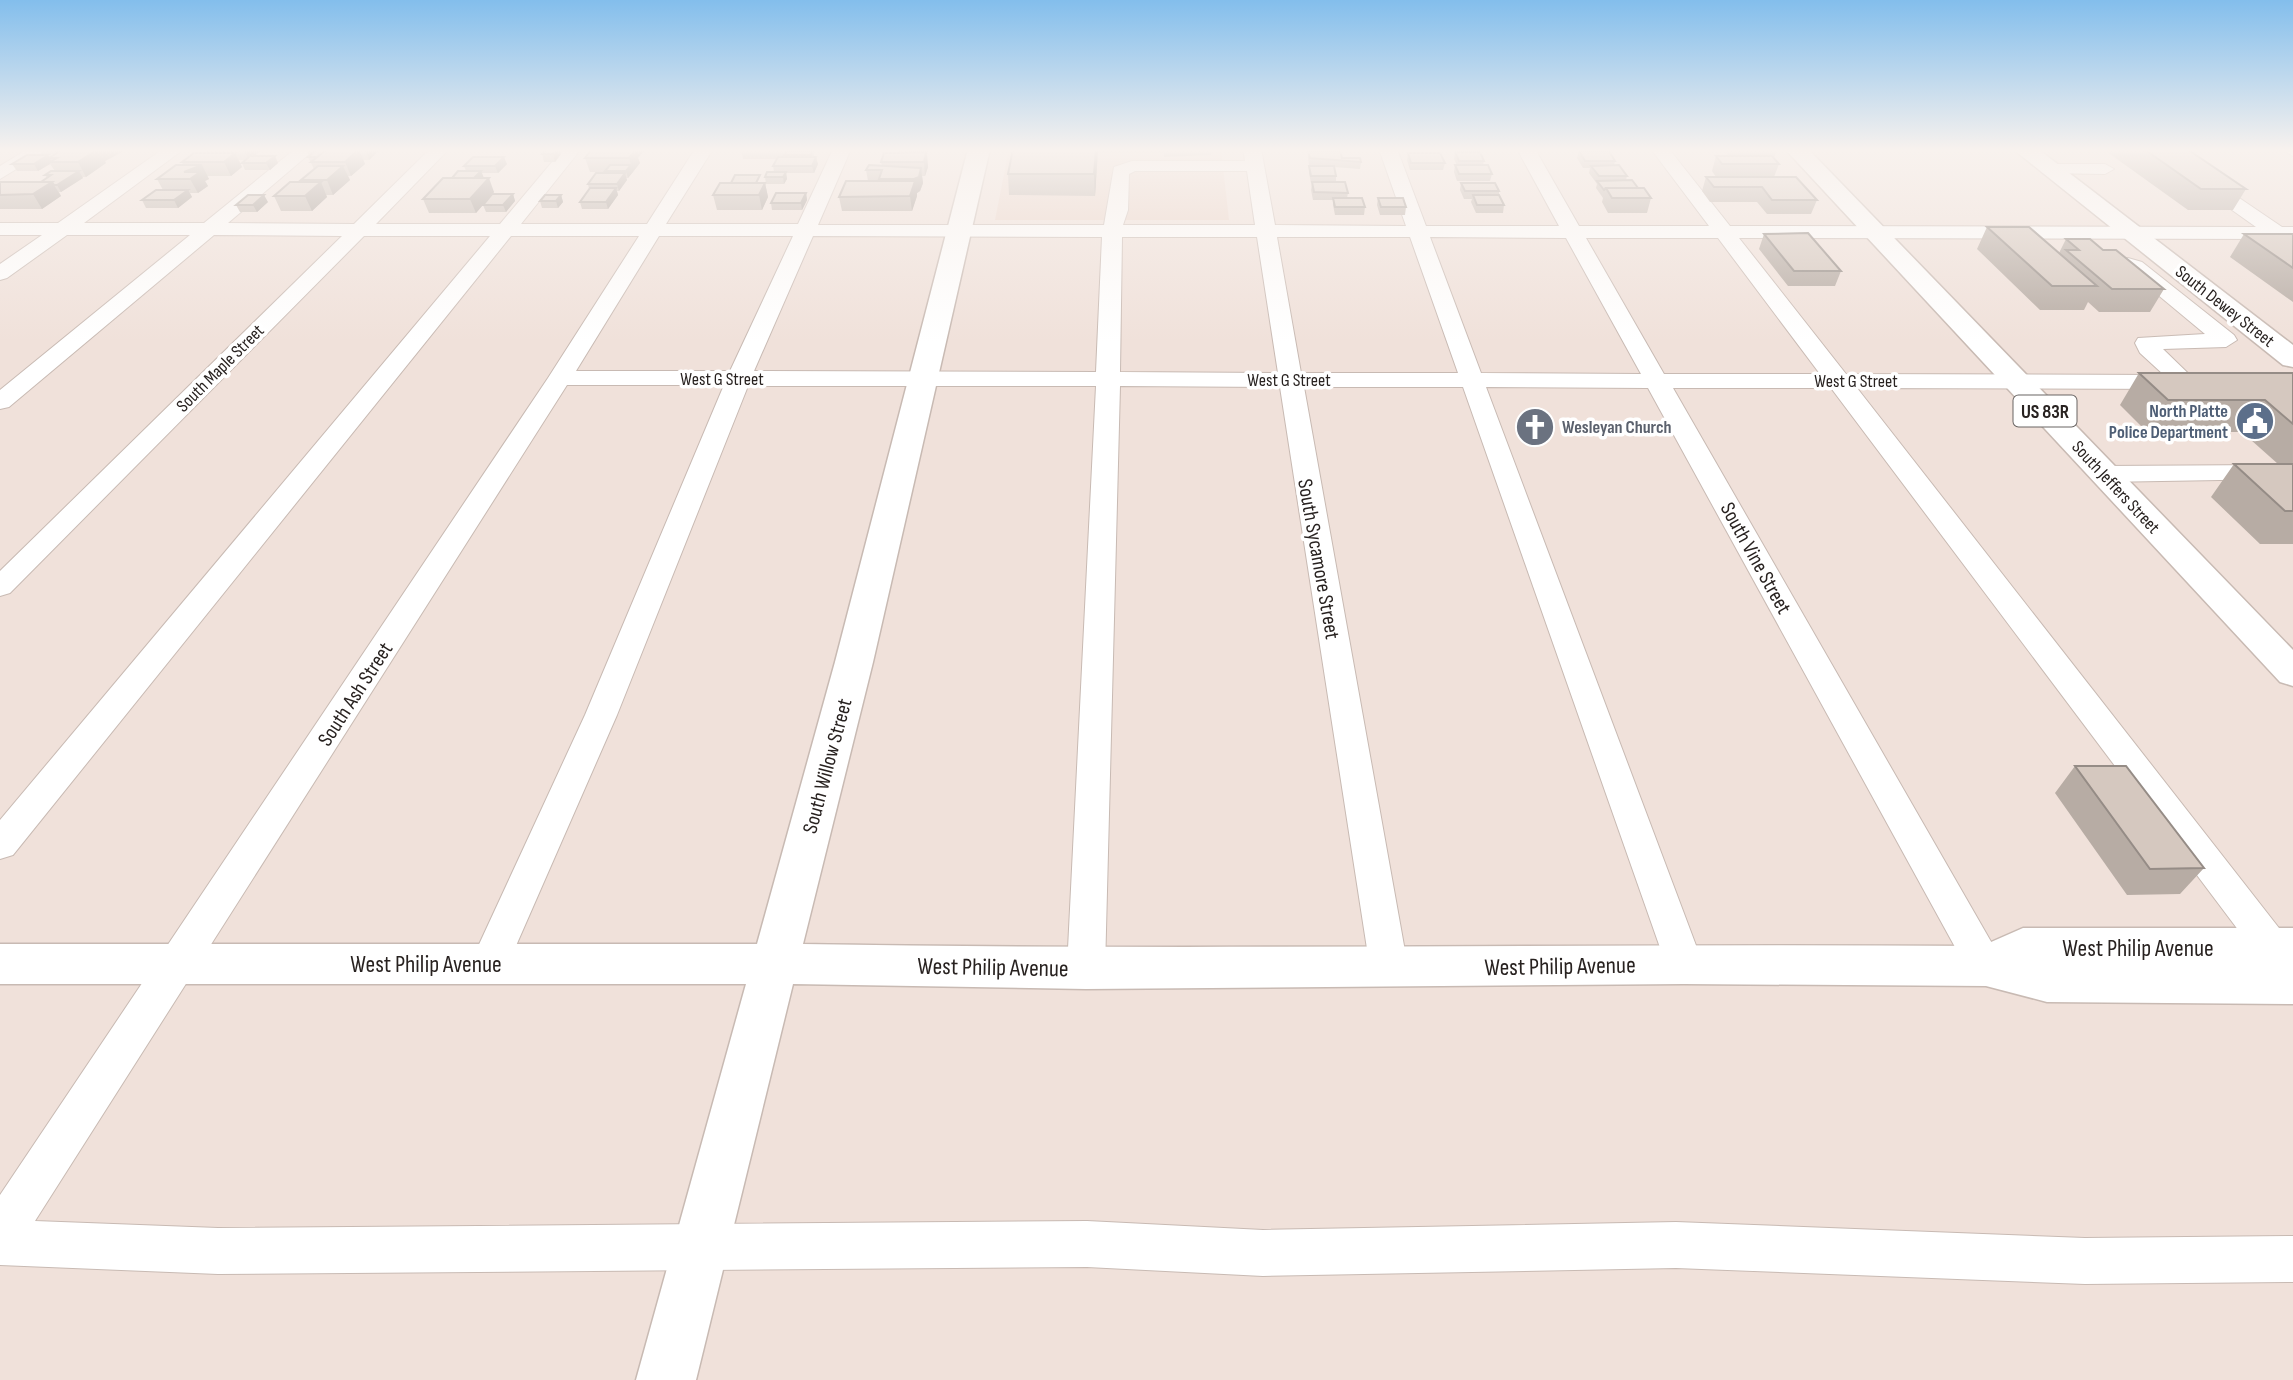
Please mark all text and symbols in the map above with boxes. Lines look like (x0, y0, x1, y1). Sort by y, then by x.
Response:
street label: South Dewey Street (2171, 261, 2279, 352)
street label: South Maple Street (172, 320, 269, 417)
street label: West G Street (680, 369, 764, 390)
street label: West G Street (1247, 370, 1331, 391)
street label: West G Street (1814, 371, 1898, 392)
road number: US 83R (2014, 396, 2076, 426)
public building icon: North Platte Police Department (2234, 400, 2276, 442)
place label: North Platte Police Department (2109, 401, 2228, 443)
church icon: Wesleyan Church (1514, 406, 1556, 448)
place label: Wesleyan Church (1562, 417, 1672, 438)
street label: South Jeffers Street (2067, 437, 2164, 538)
street label: South Sycamore Street (1292, 477, 1345, 641)
street label: South Vine Street (1715, 498, 1796, 618)
street label: South Ash Street (313, 638, 398, 751)
street label: South Willow Street (797, 696, 858, 836)
street label: West Philip Avenue (2062, 934, 2214, 963)
street label: West Philip Avenue (350, 950, 502, 979)
street label: West Philip Avenue (1484, 951, 1636, 982)
street label: West Philip Avenue (917, 952, 1069, 983)

